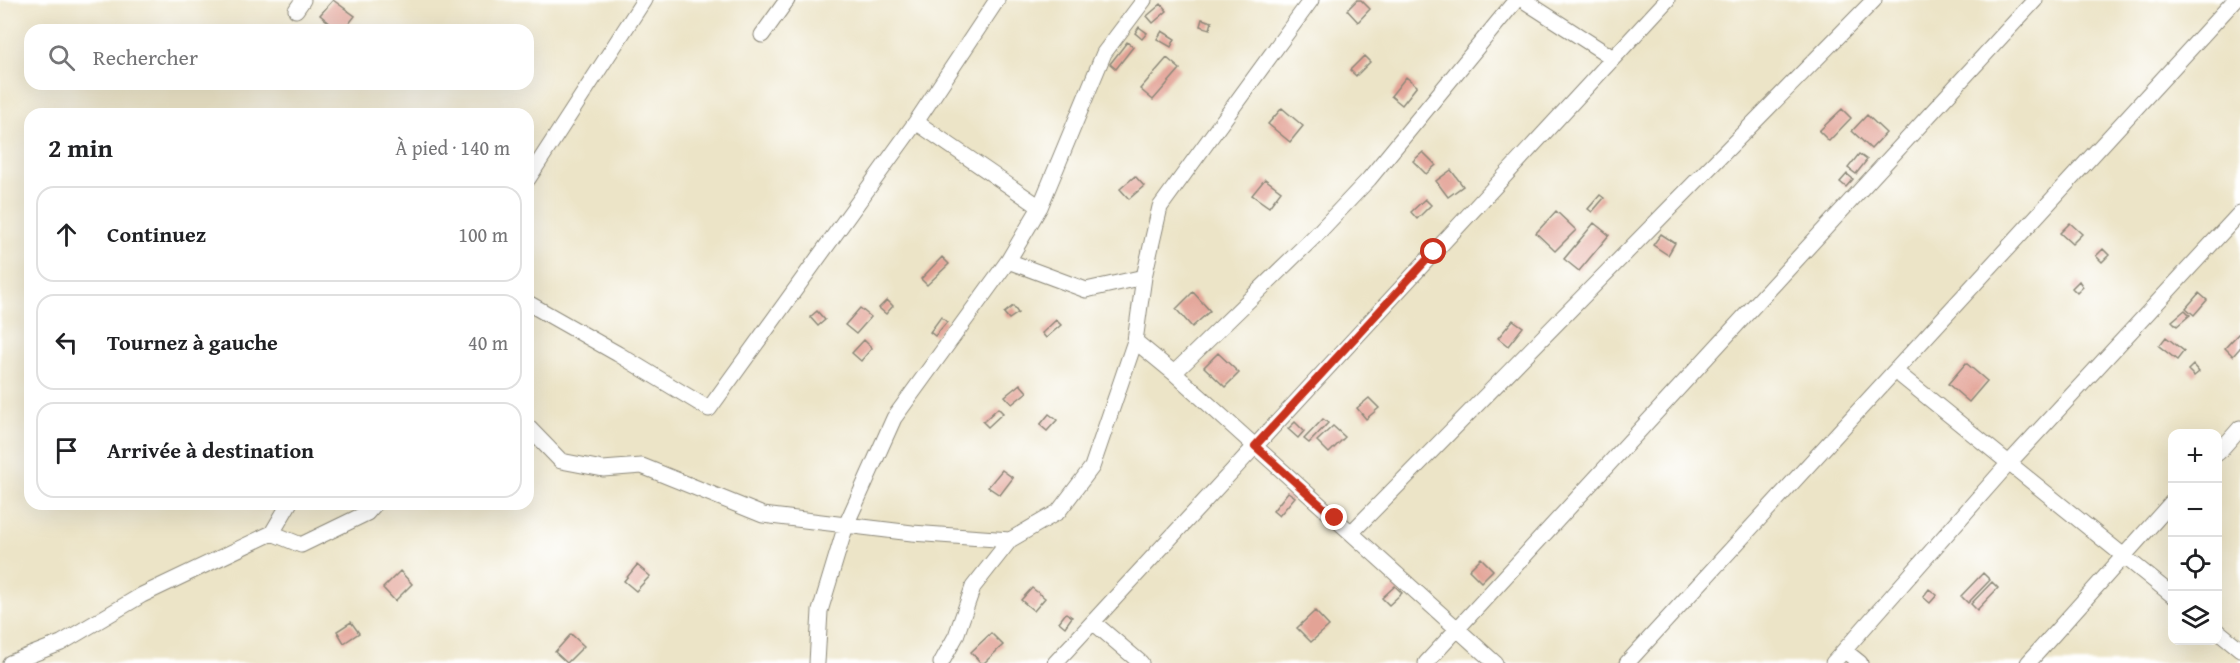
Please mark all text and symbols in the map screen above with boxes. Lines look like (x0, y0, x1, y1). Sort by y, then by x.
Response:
search box (24, 24, 534, 90)
icon: search (45, 41, 78, 74)
text: Rechercher (93, 41, 198, 73)
text: 2 min (48, 128, 113, 167)
text: À pied · 140 m (395, 133, 510, 162)
icon: ahead (50, 218, 83, 251)
text: Continuez (107, 218, 206, 250)
text: 100 m (458, 220, 508, 249)
route start (1420, 238, 1446, 264)
icon: left (50, 326, 83, 359)
text: Tournez à gauche (107, 326, 278, 358)
text: 40 m (468, 328, 508, 357)
map controls (2168, 429, 2222, 645)
button: + (2168, 429, 2222, 483)
icon: arrive (50, 434, 83, 467)
text: Arrivée à destination (107, 434, 314, 466)
button: − (2168, 483, 2222, 537)
route end (1321, 504, 1347, 530)
button: locate (2168, 537, 2222, 591)
button: layers (2168, 591, 2222, 645)

